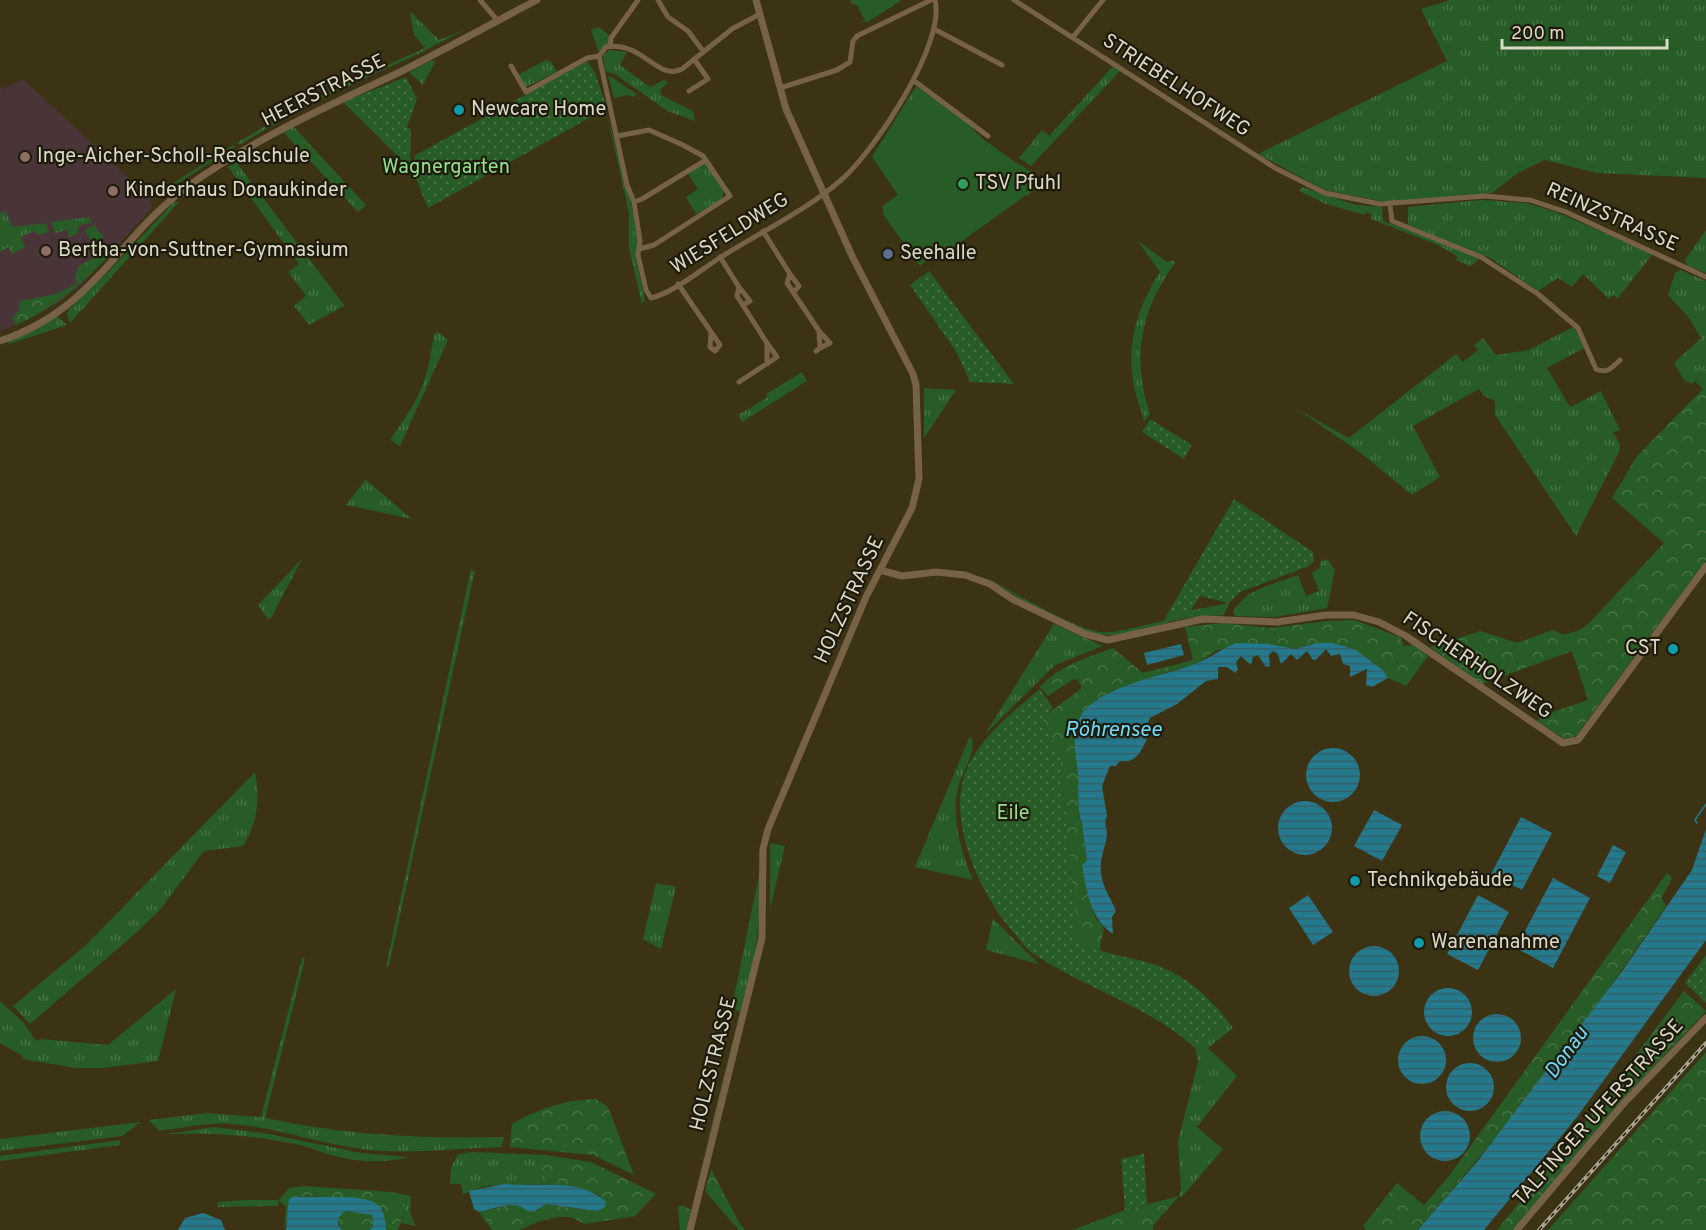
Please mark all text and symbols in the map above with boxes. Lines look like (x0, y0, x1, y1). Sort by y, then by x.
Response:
scale bar (1502, 12, 1667, 50)
text: 200 m (1511, 23, 1564, 46)
street label: STRIEBELHOFWEG (1097, 28, 1255, 144)
street label: HEERSTRASSE (258, 49, 390, 133)
place label: Newcare Home (471, 97, 606, 123)
marker: Newcare Home (452, 103, 466, 117)
place label: Inge-Aicher-Scholl-Realschule (37, 144, 310, 170)
marker: Inge-Aicher-Scholl-Realschule (18, 150, 32, 164)
park label: Wagnergarten (382, 155, 510, 181)
place label: TSV Pfuhl (975, 171, 1061, 197)
marker: TSV Pfuhl (956, 177, 970, 191)
street label: REINZSTRASSE (1542, 177, 1682, 259)
place label: Kinderhaus Donaukinder (125, 178, 347, 204)
marker: Kinderhaus Donaukinder (106, 184, 120, 198)
street label: WIESFELDWEG (666, 187, 794, 281)
place label: Bertha-von-Suttner-Gymnasium (58, 238, 349, 264)
place label: Seehalle (900, 241, 977, 267)
marker: Bertha-von-Suttner-Gymnasium (39, 244, 53, 258)
marker: Seehalle (881, 247, 895, 261)
street label: HOLZSTRASSE (809, 532, 891, 668)
street label: FISCHERHOLZWEG (1397, 606, 1557, 726)
place label: CST (1625, 636, 1661, 662)
marker: CST (1666, 642, 1680, 656)
water label: Röhrensee (1065, 717, 1163, 744)
park label: Eile (996, 801, 1030, 827)
place label: Technikgebäude (1367, 868, 1513, 894)
marker: Technikgebäude (1348, 874, 1362, 888)
place label: Warenanahme (1431, 930, 1560, 956)
marker: Warenanahme (1412, 936, 1426, 950)
street label: HOLZSTRASSE (685, 994, 743, 1134)
street label: TALFINGER UFERSTRASSE (1508, 1014, 1690, 1212)
water label: Donau (1539, 1021, 1595, 1085)

